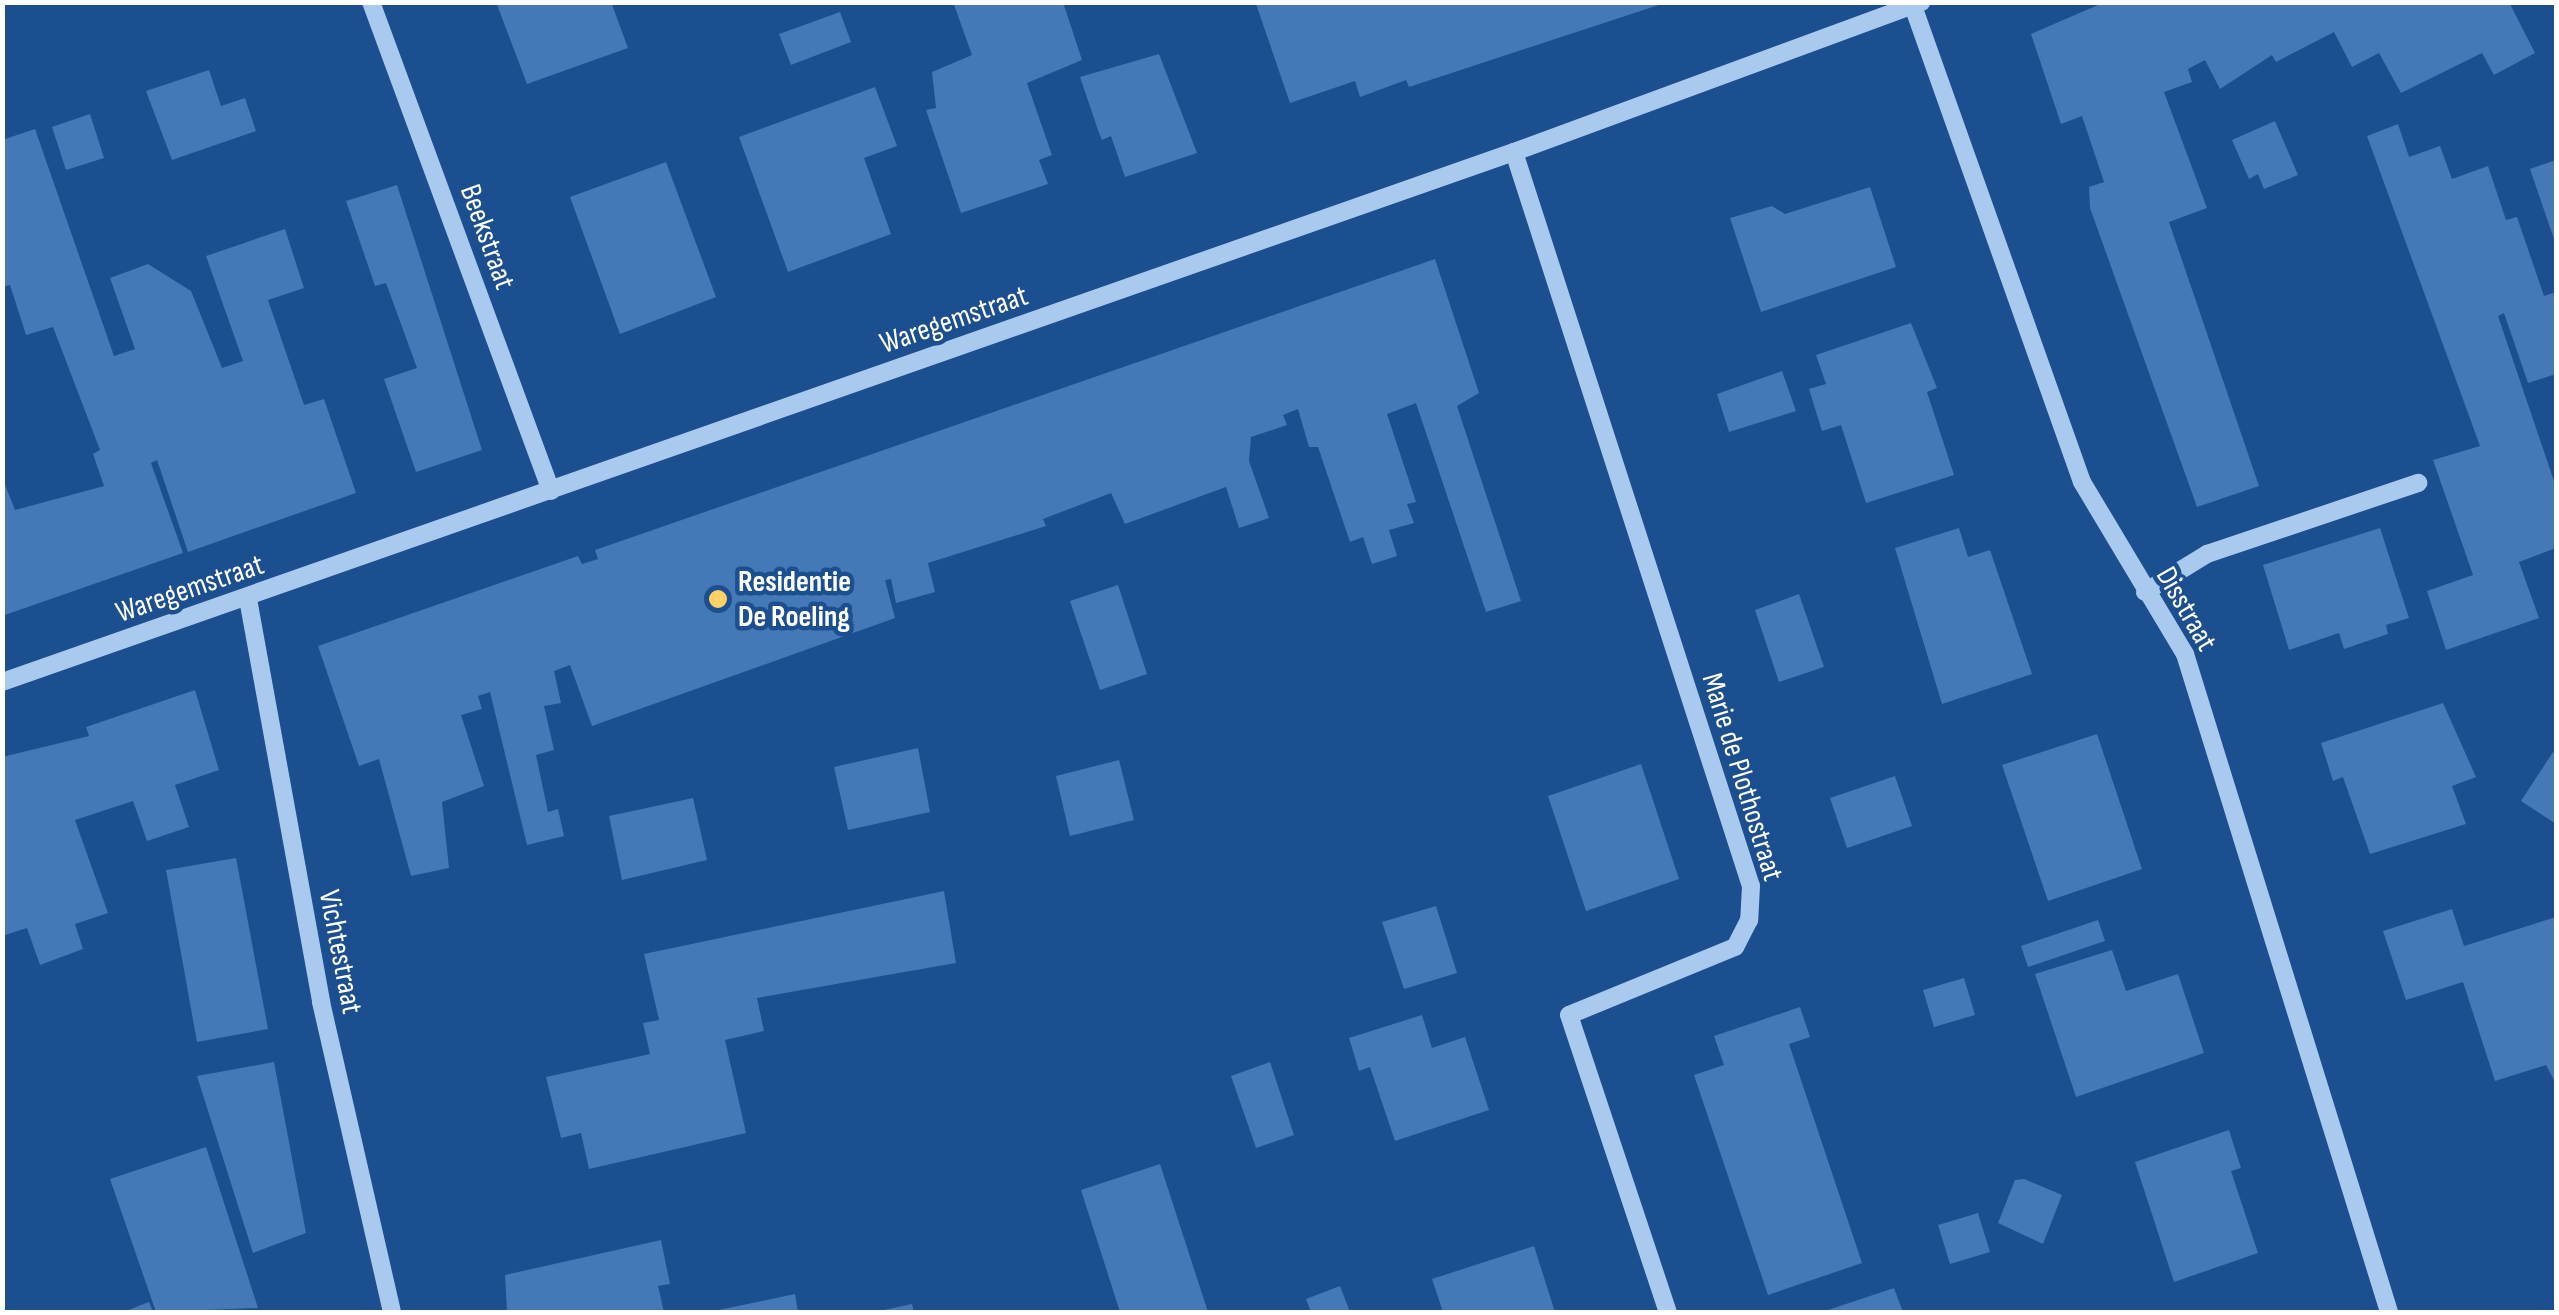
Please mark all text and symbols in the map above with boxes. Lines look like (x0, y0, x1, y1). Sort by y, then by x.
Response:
street label: Beekstraat (451, 180, 523, 294)
street label: Waregemstraat (875, 278, 1033, 362)
street label: Waregemstraat (111, 547, 269, 631)
street label: Disstraat (2148, 561, 2224, 657)
place label: Residentie De Roeling (738, 564, 851, 634)
marker: Residentie De Roeling (707, 588, 729, 610)
street label: Marie de Plothostraat (1693, 669, 1791, 885)
street label: Vichtestraat (310, 887, 370, 1017)

